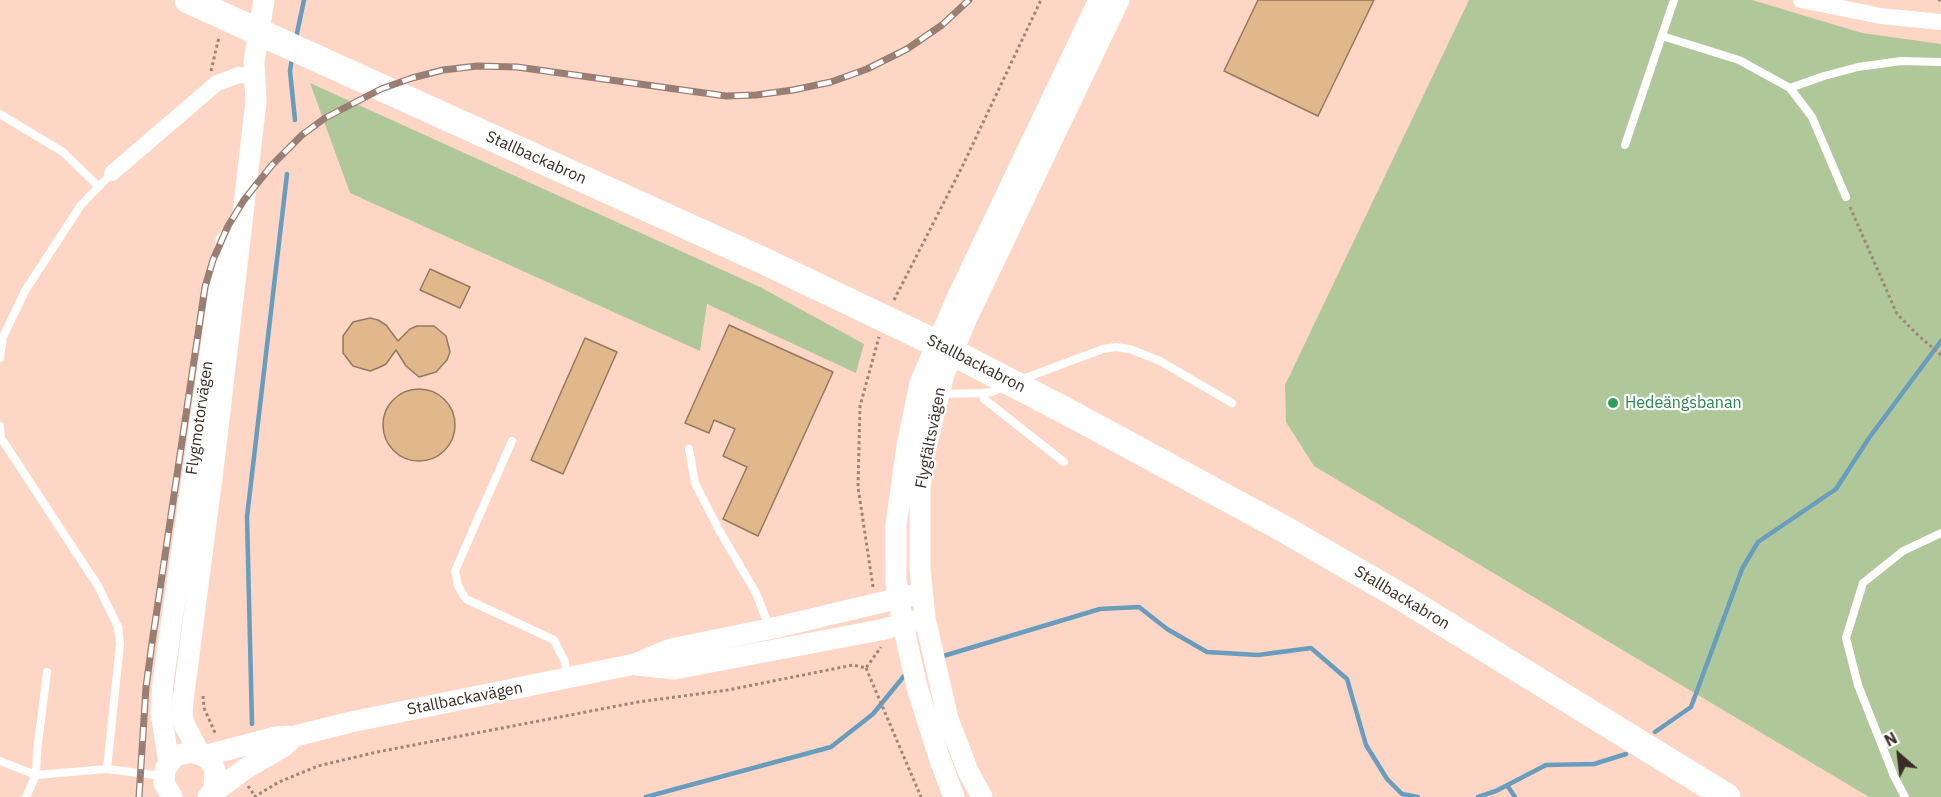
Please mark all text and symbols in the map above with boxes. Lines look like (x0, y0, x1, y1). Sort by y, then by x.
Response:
street label: Stallbackabron (483, 127, 589, 189)
street label: Stallbackabron (924, 331, 1028, 397)
street label: Flygmotorvägen (182, 360, 218, 476)
street label: Flygfältsvägen (912, 386, 950, 490)
place label: Hedeängsbanan (1625, 393, 1742, 413)
marker: Hedeängsbanan (1606, 396, 1620, 410)
street label: Stallbackabron (1351, 562, 1453, 634)
street label: Stallbackavägen (406, 678, 524, 720)
north arrow (1869, 725, 1929, 785)
text: N (1881, 728, 1900, 751)

